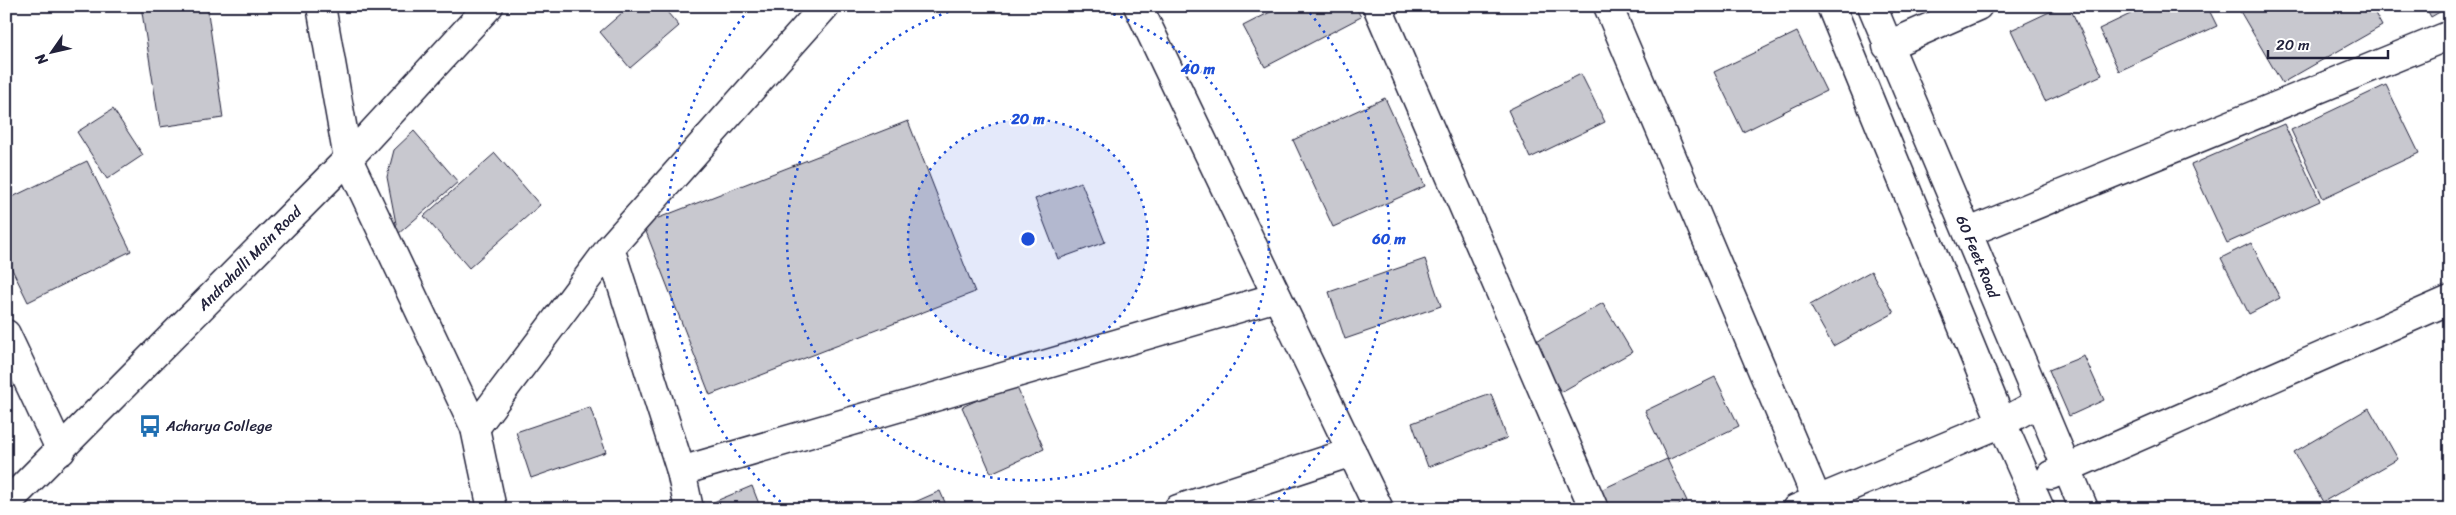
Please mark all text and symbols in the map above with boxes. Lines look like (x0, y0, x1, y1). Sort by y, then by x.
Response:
north arrow (28, 28, 78, 78)
scale bar (2268, 28, 2388, 60)
text: 20 m (2276, 32, 2310, 58)
text: N (28, 48, 55, 71)
text: 40 m (1180, 56, 1216, 82)
text: 20 m (1010, 106, 1045, 132)
street label: Andrahalli Main Road (191, 199, 309, 318)
street label: 60 Feet Road (1949, 211, 2007, 303)
text: 60 m (1371, 226, 1406, 252)
centre of rings (1019, 230, 1037, 248)
bus stop icon: Acharya College (137, 413, 163, 439)
place label: Acharya College (165, 413, 273, 439)

